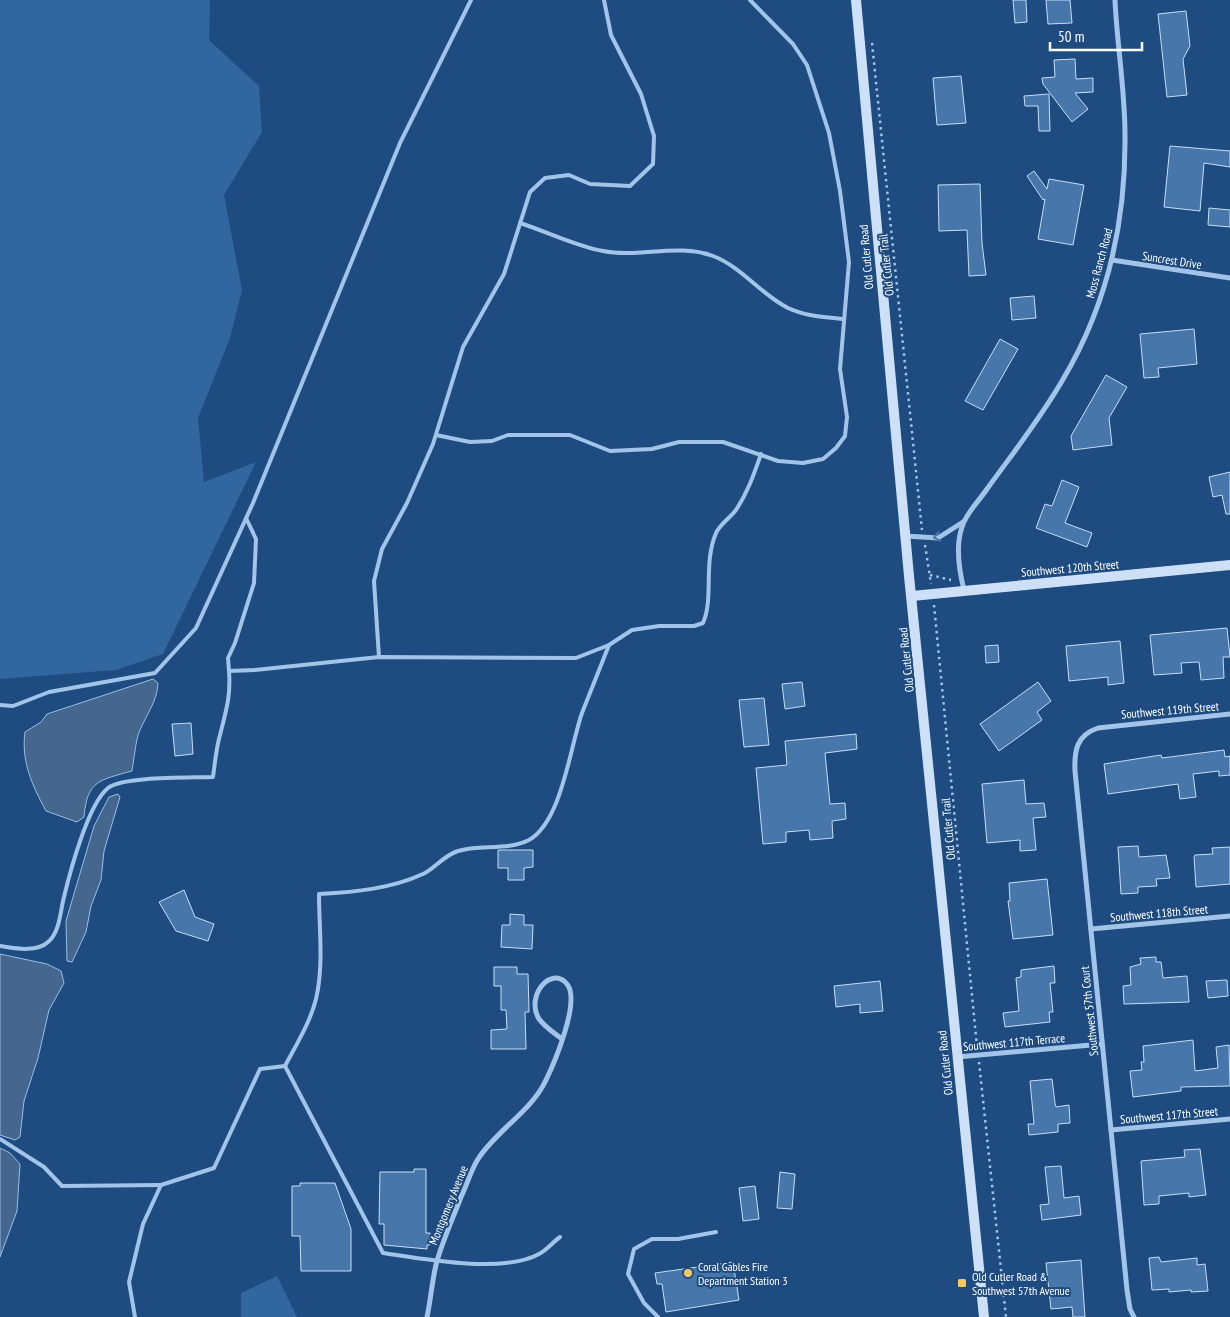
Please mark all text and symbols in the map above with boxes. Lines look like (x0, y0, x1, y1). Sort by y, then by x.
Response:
scale bar (1050, 20, 1142, 52)
text: 50 m (1058, 27, 1084, 46)
street label: Old Cutler Road (856, 224, 876, 290)
street label: Moss Ranch Road (1082, 226, 1116, 300)
street label: Old Cutler Trail (875, 233, 897, 297)
street label: Suncrest Drive (1141, 248, 1203, 272)
one-way arrow (933, 531, 941, 541)
street label: Southwest 120th Street (1020, 556, 1120, 580)
street label: Old Cutler Road (895, 627, 917, 693)
street label: Southwest 119th Street (1120, 698, 1220, 722)
street label: Old Cutler Trail (938, 797, 958, 861)
street label: Southwest 118th Street (1109, 901, 1209, 925)
street label: Southwest 57th Court (1077, 965, 1101, 1057)
street label: Old Cutler Road (934, 1030, 956, 1096)
street label: Southwest 117th Terrace (962, 1030, 1066, 1054)
street label: Southwest 117th Street (1120, 1103, 1219, 1127)
street label: Montgomery Avenue (425, 1163, 471, 1247)
place label: Coral Gables Fire Department Station 3 (698, 1259, 788, 1288)
marker: Coral Gables Fire Department Station 3 (682, 1267, 694, 1279)
place label: Old Cutler Road & Southwest 57th Avenue (972, 1269, 1070, 1298)
marker: Old Cutler Road & Southwest 57th Avenue (956, 1277, 968, 1289)

